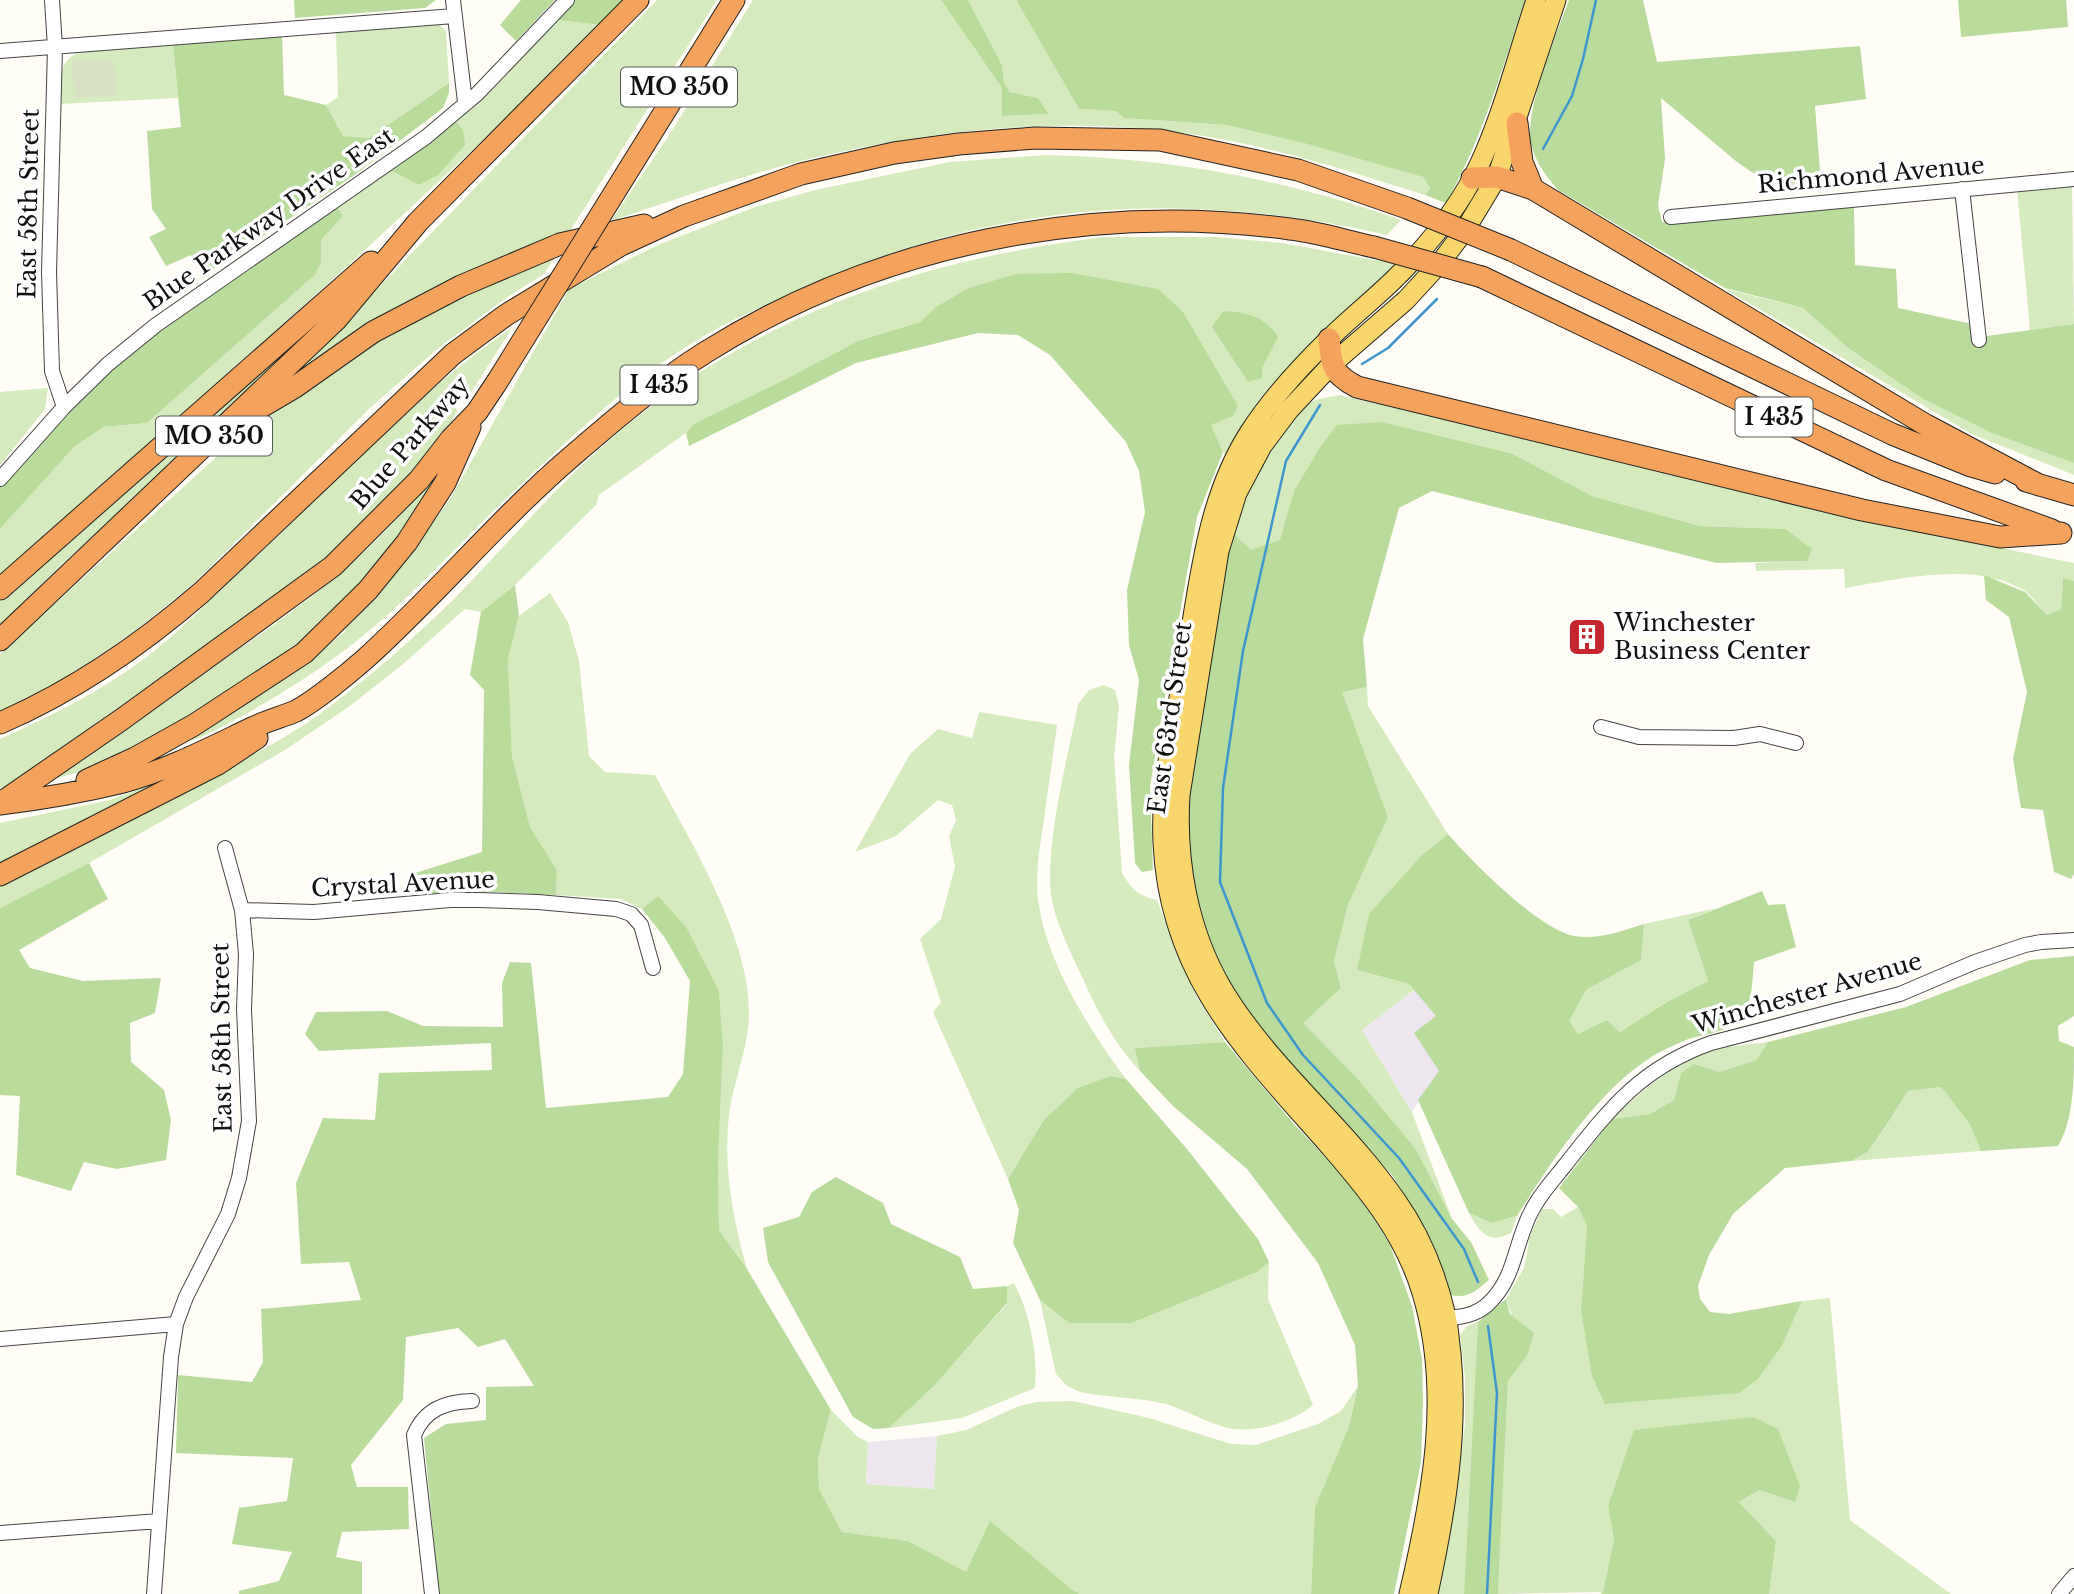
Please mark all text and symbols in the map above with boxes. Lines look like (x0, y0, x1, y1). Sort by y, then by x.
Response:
road number: MO 350 (621, 68, 737, 106)
street label: East 58th Street (12, 109, 45, 299)
street label: Blue Parkway Drive East (138, 121, 400, 316)
street label: Richmond Avenue (1756, 150, 1986, 199)
road number: I 435 (620, 366, 698, 404)
street label: Blue Parkway (344, 370, 476, 515)
road number: I 435 (1736, 398, 1812, 436)
road number: MO 350 (156, 416, 272, 456)
place label: Winchester Business Center (1613, 608, 1811, 665)
building icon: Winchester Business Center (1566, 616, 1608, 658)
street label: East 63rd Street (1142, 620, 1197, 816)
street label: Crystal Avenue (310, 864, 496, 903)
street label: East 58th Street (205, 943, 238, 1133)
street label: Winchester Avenue (1688, 946, 1925, 1039)

